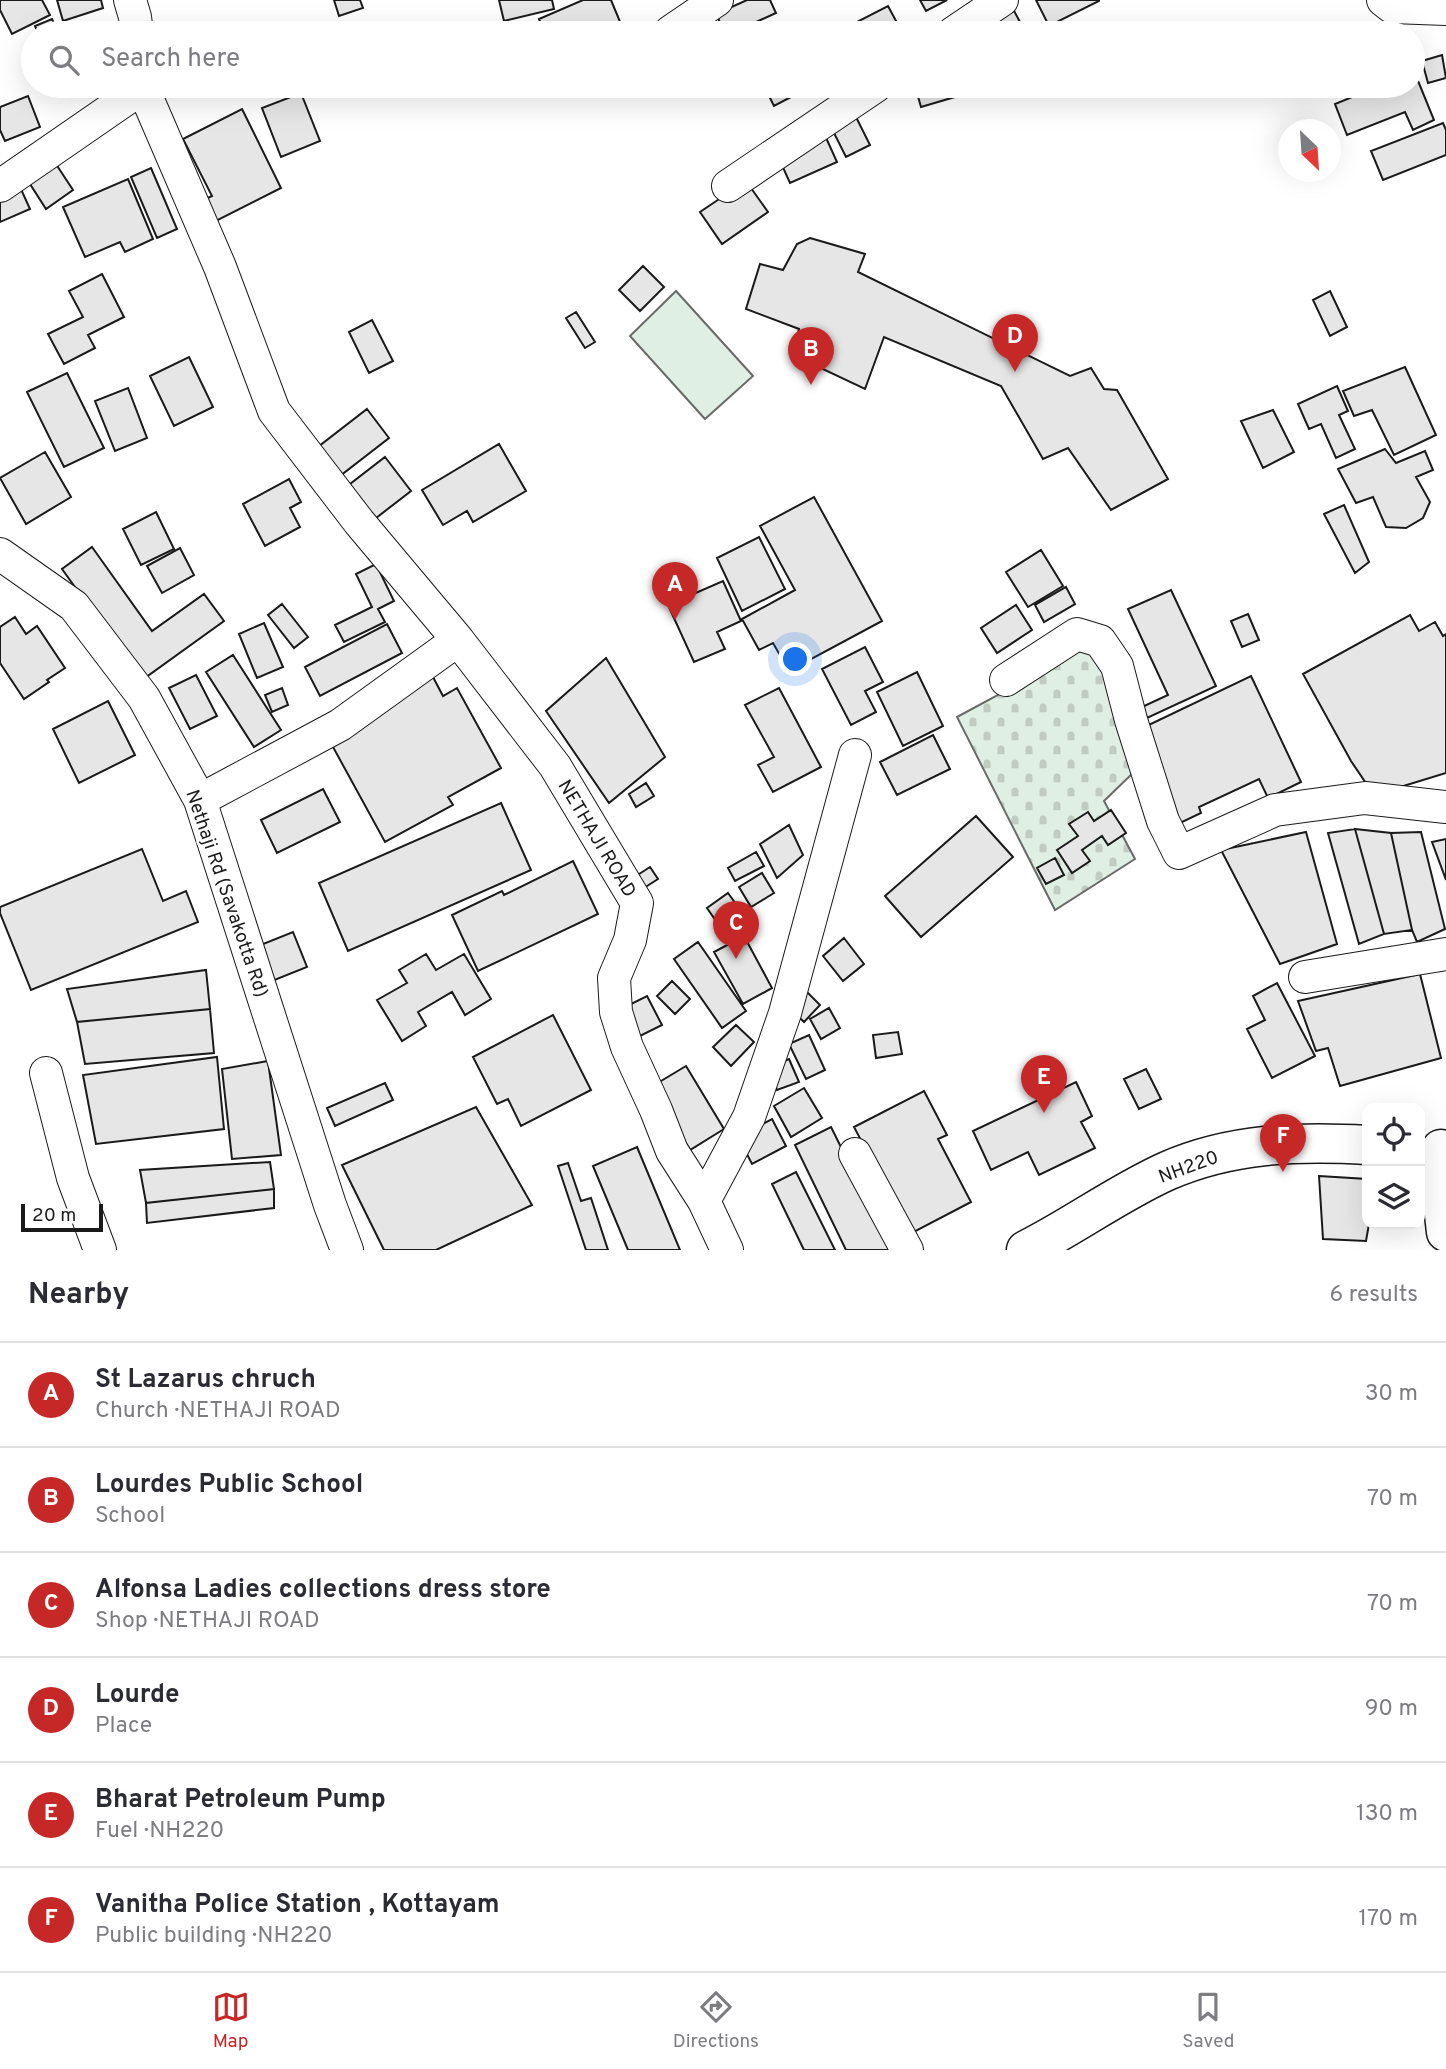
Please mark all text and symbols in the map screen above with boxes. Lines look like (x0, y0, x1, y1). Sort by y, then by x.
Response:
search box (21, 21, 1425, 98)
icon: search (45, 41, 83, 79)
text: Search here (101, 43, 240, 76)
north arrow (1278, 119, 1341, 182)
pin: D (992, 314, 1038, 372)
pin: B (788, 327, 834, 385)
pin: A (652, 562, 698, 620)
your location (778, 642, 812, 676)
street label: NETHAJI ROAD (552, 776, 641, 902)
street label: Nethaji Rd (Savakotta Rd) (179, 787, 273, 1001)
pin: C (713, 901, 759, 959)
pin: E (1021, 1055, 1067, 1113)
map controls (1362, 1103, 1425, 1229)
button: locate (1362, 1103, 1425, 1166)
pin: F (1260, 1114, 1306, 1172)
street label: NH220 (1155, 1146, 1222, 1190)
button: layers (1362, 1166, 1425, 1229)
scale bar (21, 1201, 103, 1233)
text: 20 m (32, 1204, 76, 1228)
text: Nearby (28, 1277, 129, 1314)
text: 6 results (1330, 1281, 1418, 1310)
text: St Lazarus chruch (95, 1364, 316, 1397)
text: A (43, 1380, 59, 1409)
text: 30 m (1365, 1380, 1418, 1409)
text: Church · NETHAJI ROAD (95, 1397, 341, 1426)
text: Lourdes Public School (95, 1469, 363, 1502)
text: B (43, 1485, 59, 1514)
text: 70 m (1367, 1485, 1418, 1514)
text: School (95, 1502, 165, 1531)
text: Alfonsa Ladies collections dress store (95, 1574, 551, 1607)
text: C (44, 1590, 58, 1619)
text: 70 m (1367, 1590, 1418, 1619)
text: Shop · NETHAJI ROAD (95, 1607, 320, 1636)
text: Lourde (95, 1679, 180, 1712)
text: D (43, 1695, 59, 1724)
text: 90 m (1365, 1695, 1418, 1724)
text: Place (95, 1712, 152, 1741)
text: Bharat Petroleum Pump (95, 1784, 386, 1817)
text: E (44, 1800, 58, 1829)
text: 130 m (1356, 1800, 1418, 1829)
text: Fuel · NH220 (95, 1817, 224, 1846)
text: Vanitha Police Station , Kottayam (95, 1889, 500, 1922)
text: F (44, 1905, 58, 1934)
text: 170 m (1359, 1905, 1418, 1934)
text: Public building · NH220 (95, 1922, 333, 1951)
tab: Map (212, 1988, 250, 2054)
tab: Directions (673, 1988, 759, 2054)
tab: Saved (1182, 1988, 1234, 2054)

